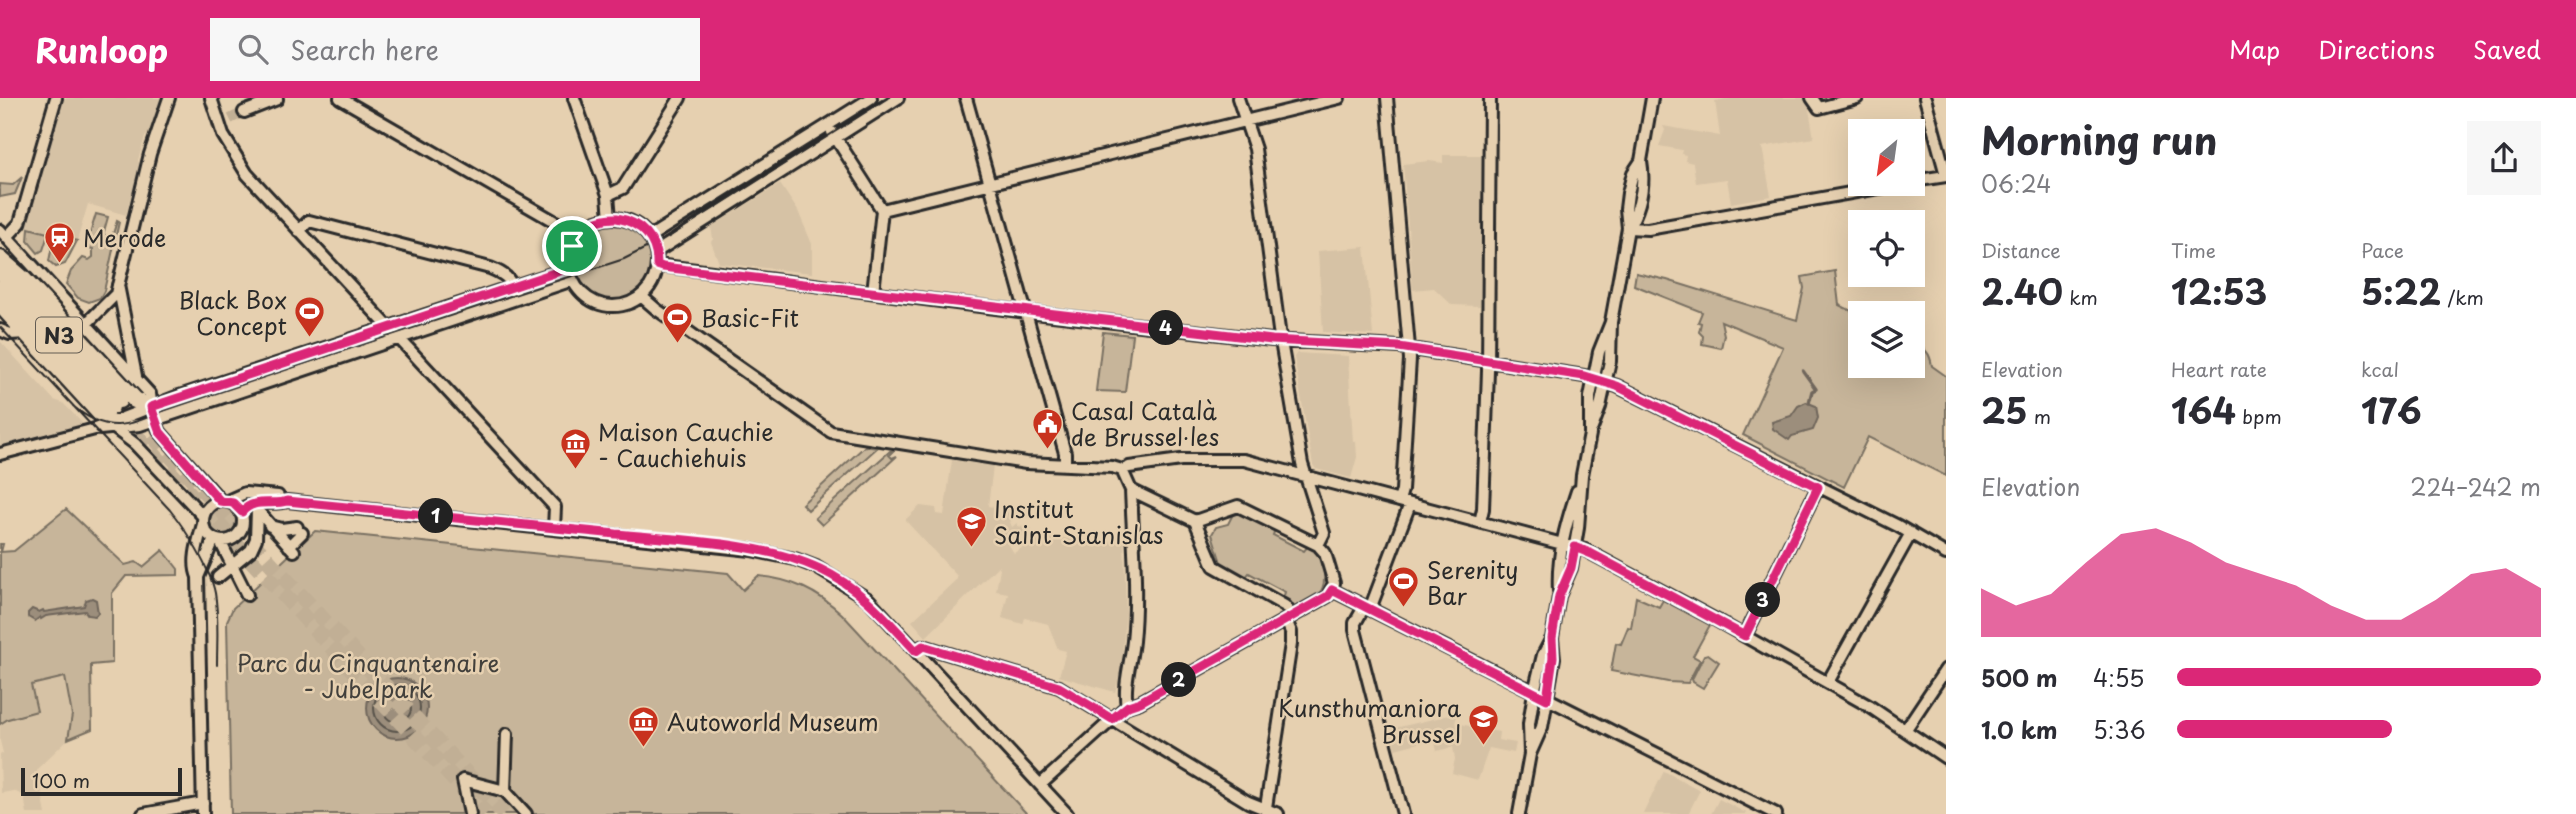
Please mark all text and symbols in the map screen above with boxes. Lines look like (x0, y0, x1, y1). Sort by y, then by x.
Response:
search box (210, 18, 700, 81)
text: Runloop (35, 24, 168, 74)
icon: search (234, 30, 272, 68)
text: Search here (290, 30, 439, 69)
text: Map (2229, 31, 2280, 67)
text: Directions (2318, 31, 2435, 67)
text: Saved (2473, 31, 2541, 67)
text: Morning run (1981, 111, 2217, 168)
north arrow (1848, 119, 1925, 196)
map controls (1848, 119, 1925, 378)
button: share (2467, 121, 2541, 195)
text: 06:24 (1981, 166, 2051, 201)
button: locate (1848, 210, 1925, 287)
pin (542, 216, 602, 276)
station icon: Merode (43, 220, 77, 264)
place label: Merode (83, 220, 166, 255)
icon: arrive (553, 227, 591, 265)
text: Distance (1981, 236, 2061, 264)
text: Time (2171, 236, 2216, 264)
text: Pace (2361, 236, 2404, 264)
text: 2.40 (1981, 264, 2063, 317)
text: 12:53 (2171, 264, 2267, 317)
text: 5:22 (2361, 264, 2441, 317)
place label: Black Box Concept (178, 282, 287, 343)
text: km (2063, 283, 2098, 311)
text: /km (2441, 283, 2484, 311)
sports icon: Black Box Concept (293, 295, 327, 339)
sports icon: Basic-Fit (661, 300, 695, 344)
place label: Basic-Fit (701, 300, 799, 335)
button: layers (1848, 301, 1925, 378)
pin: 4 (1148, 310, 1184, 345)
text: 4 (1159, 313, 1172, 341)
road number: N3 (36, 317, 82, 352)
text: Elevation (1981, 355, 2063, 383)
text: Heart rate (2171, 355, 2267, 383)
text: kcal (2361, 355, 2399, 383)
text: 25 (1981, 383, 2028, 436)
text: 164 (2171, 383, 2236, 436)
text: 176 (2361, 383, 2422, 436)
place label: Casal Català de Brussel·les (1071, 393, 1219, 454)
text: m (2028, 402, 2051, 430)
text: bpm (2236, 402, 2282, 430)
public building icon: Casal Català de Brussel·les (1031, 406, 1065, 450)
place label: Maison Cauchie - Cauchiehuis (598, 414, 774, 475)
museum icon: Maison Cauchie - Cauchiehuis (558, 427, 592, 471)
text: Elevation (1981, 469, 2080, 504)
text: 224–242 m (2410, 469, 2541, 504)
place label: Institut Saint-Stanislas (994, 491, 1164, 552)
pin: 1 (418, 498, 453, 534)
text: 1 (431, 501, 440, 529)
school or university icon: Institut Saint-Stanislas (954, 504, 988, 548)
place label: Serenity Bar (1427, 552, 1518, 613)
sports icon: Serenity Bar (1387, 565, 1421, 609)
pin: 3 (1746, 582, 1780, 618)
text: 3 (1756, 585, 1769, 613)
park label: Parc du Cinquantenaire - Jubelpark (237, 645, 499, 706)
text: 500 m (1981, 660, 2058, 695)
text: 4:55 (2093, 660, 2144, 695)
pin: 2 (1162, 662, 1196, 698)
text: 2 (1172, 665, 1185, 693)
place label: Kunsthumaniora Brussel (1278, 690, 1461, 751)
school or university icon: Kunsthumaniora Brussel (1467, 703, 1501, 747)
museum icon: Autoworld Museum (627, 704, 661, 748)
place label: Autoworld Museum (667, 704, 879, 739)
text: 1.0 km (1981, 712, 2058, 747)
text: 5:36 (2093, 712, 2146, 747)
scale bar (21, 765, 182, 797)
text: 100 m (32, 766, 90, 794)

